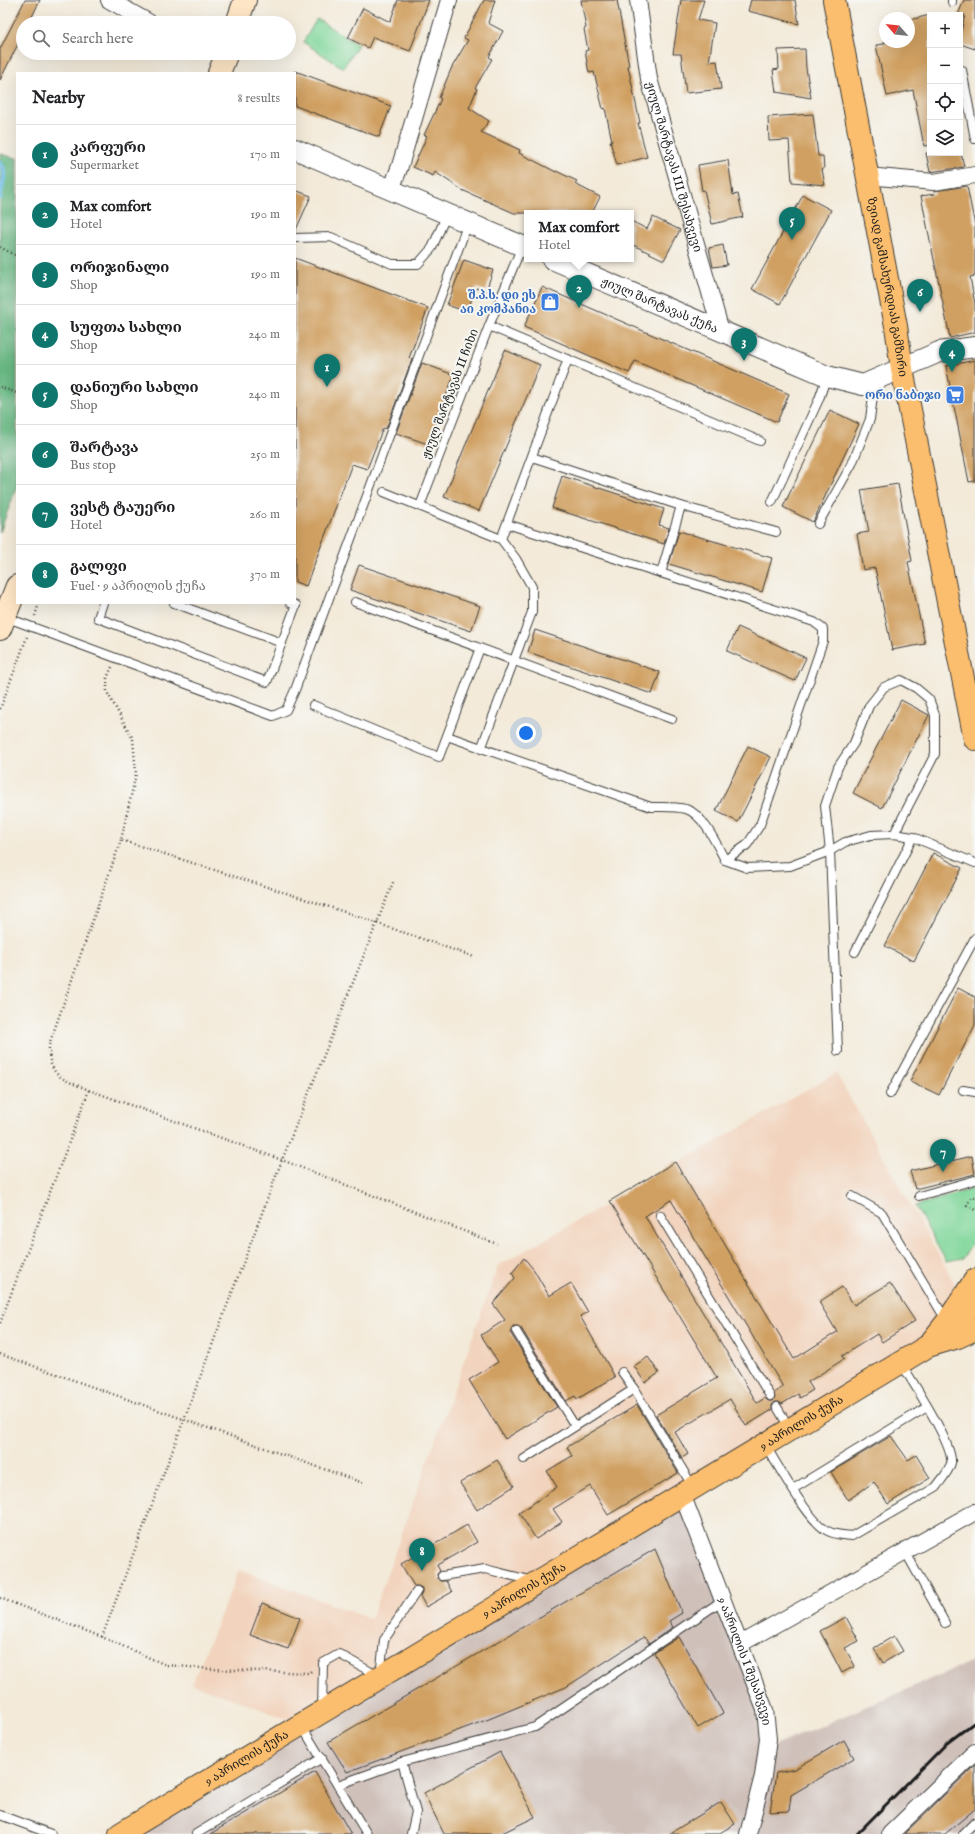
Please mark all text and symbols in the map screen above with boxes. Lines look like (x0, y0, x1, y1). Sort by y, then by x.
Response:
north arrow (879, 12, 915, 48)
map controls (927, 12, 963, 156)
button: + (927, 12, 963, 48)
search box (16, 16, 296, 60)
icon: search (30, 27, 52, 49)
text: Search here (62, 29, 133, 48)
button: − (927, 48, 963, 84)
street label: ჟიულ შარტავას III შესახვევი (643, 80, 706, 254)
button: locate (927, 84, 963, 120)
text: Nearby (32, 88, 85, 109)
text: 8 results (237, 90, 280, 107)
button: layers (927, 120, 963, 156)
text: კარფური (70, 138, 146, 157)
text: 1 (43, 146, 47, 163)
text: 170 m (250, 146, 280, 163)
text: Supermarket (70, 157, 139, 174)
street label: ზვიად გამსახურდიას გამზირი (864, 196, 911, 378)
text: Max comfort (70, 197, 151, 216)
text: 2 (42, 206, 48, 223)
text: 190 m (250, 206, 280, 223)
pin: 5 (779, 207, 805, 240)
popup (524, 210, 634, 262)
text: Hotel (70, 216, 102, 233)
text: Max comfort (538, 218, 620, 237)
text: Hotel (538, 237, 570, 254)
text: ორიჯინალი (70, 258, 169, 277)
text: 3 (43, 266, 47, 283)
text: 190 m (250, 266, 280, 283)
street label: ჟიულ შარტავას ქუჩა (599, 273, 720, 336)
pin: 2 (566, 275, 592, 308)
text: Shop (70, 277, 98, 294)
pin: 6 (907, 279, 933, 312)
place label: შ.პ.ს. დი ეს აი კომპანია (460, 288, 536, 317)
shop icon: შ.პ.ს. დი ეს აი კომპანია (539, 291, 561, 313)
text: სუფთა სახლი (70, 318, 182, 337)
text: 4 (42, 326, 48, 343)
text: 240 m (248, 326, 280, 343)
street label: ჟიულ შარტავას II ჩიხი (418, 327, 482, 461)
pin: 3 (731, 328, 757, 361)
text: Shop (70, 337, 98, 354)
pin: 4 (939, 339, 965, 372)
pin: 1 (314, 354, 340, 387)
text: დანიური სახლი (70, 378, 199, 397)
supermarket icon: ორი ნაბიჯი (944, 384, 966, 406)
text: 5 (43, 386, 47, 403)
text: 240 m (248, 386, 280, 403)
place label: ორი ნაბიჯი (865, 388, 941, 403)
text: Shop (70, 397, 98, 414)
text: შარტავა (70, 438, 139, 457)
text: 6 (42, 446, 48, 463)
text: 250 m (250, 446, 280, 463)
text: Bus stop (70, 457, 116, 474)
text: ვესტ ტაუერი (70, 498, 175, 517)
text: 7 (42, 506, 48, 523)
text: 260 m (249, 506, 280, 523)
text: Hotel (70, 517, 102, 534)
text: გალფი (70, 557, 127, 576)
text: 8 (42, 566, 48, 583)
text: 370 m (250, 566, 280, 583)
text: Fuel · 9 აპრილის ქუჩა (70, 578, 206, 595)
your location (516, 723, 536, 743)
pin: 7 (930, 1139, 956, 1172)
street label: 9 აპრილის ქუჩა (756, 1392, 846, 1454)
pin: 8 (409, 1538, 435, 1571)
street label: 9 აპრილის ქუჩა (479, 1559, 569, 1621)
street label: 9 აპრილის I შესახვევი (714, 1594, 774, 1726)
street label: 9 აპრილის ქუჩა (201, 1727, 291, 1789)

